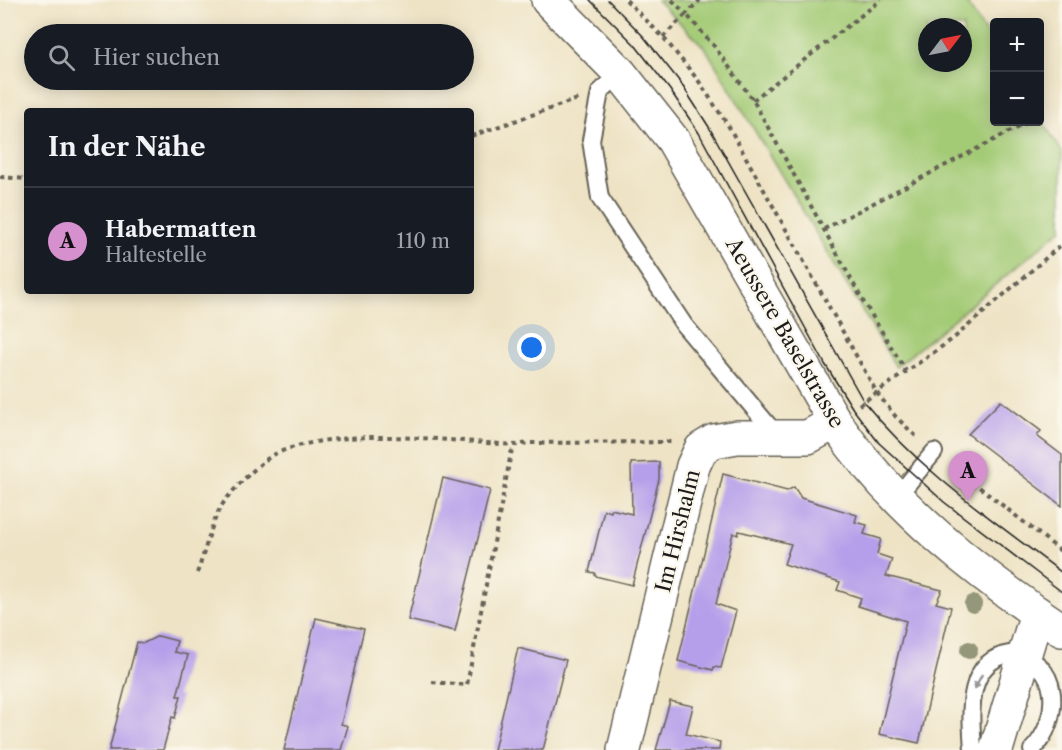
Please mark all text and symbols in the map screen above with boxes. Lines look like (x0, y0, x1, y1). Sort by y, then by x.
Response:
north arrow (918, 18, 972, 72)
map controls (990, 18, 1044, 126)
button: + (990, 18, 1044, 72)
search box (24, 24, 474, 90)
icon: search (45, 41, 78, 74)
text: Hier suchen (93, 44, 220, 71)
button: − (990, 72, 1044, 126)
text: In der Nähe (48, 131, 205, 163)
text: Habermatten (105, 216, 256, 243)
text: A (60, 229, 75, 253)
text: 110 m (397, 229, 450, 253)
street label: Aeussere Baselstrasse (720, 232, 850, 432)
text: Haltestelle (105, 243, 207, 267)
your location (517, 333, 546, 362)
pin: A (948, 452, 988, 501)
street label: Im Hirshalm (650, 467, 705, 595)
one-way arrow (973, 673, 983, 690)

